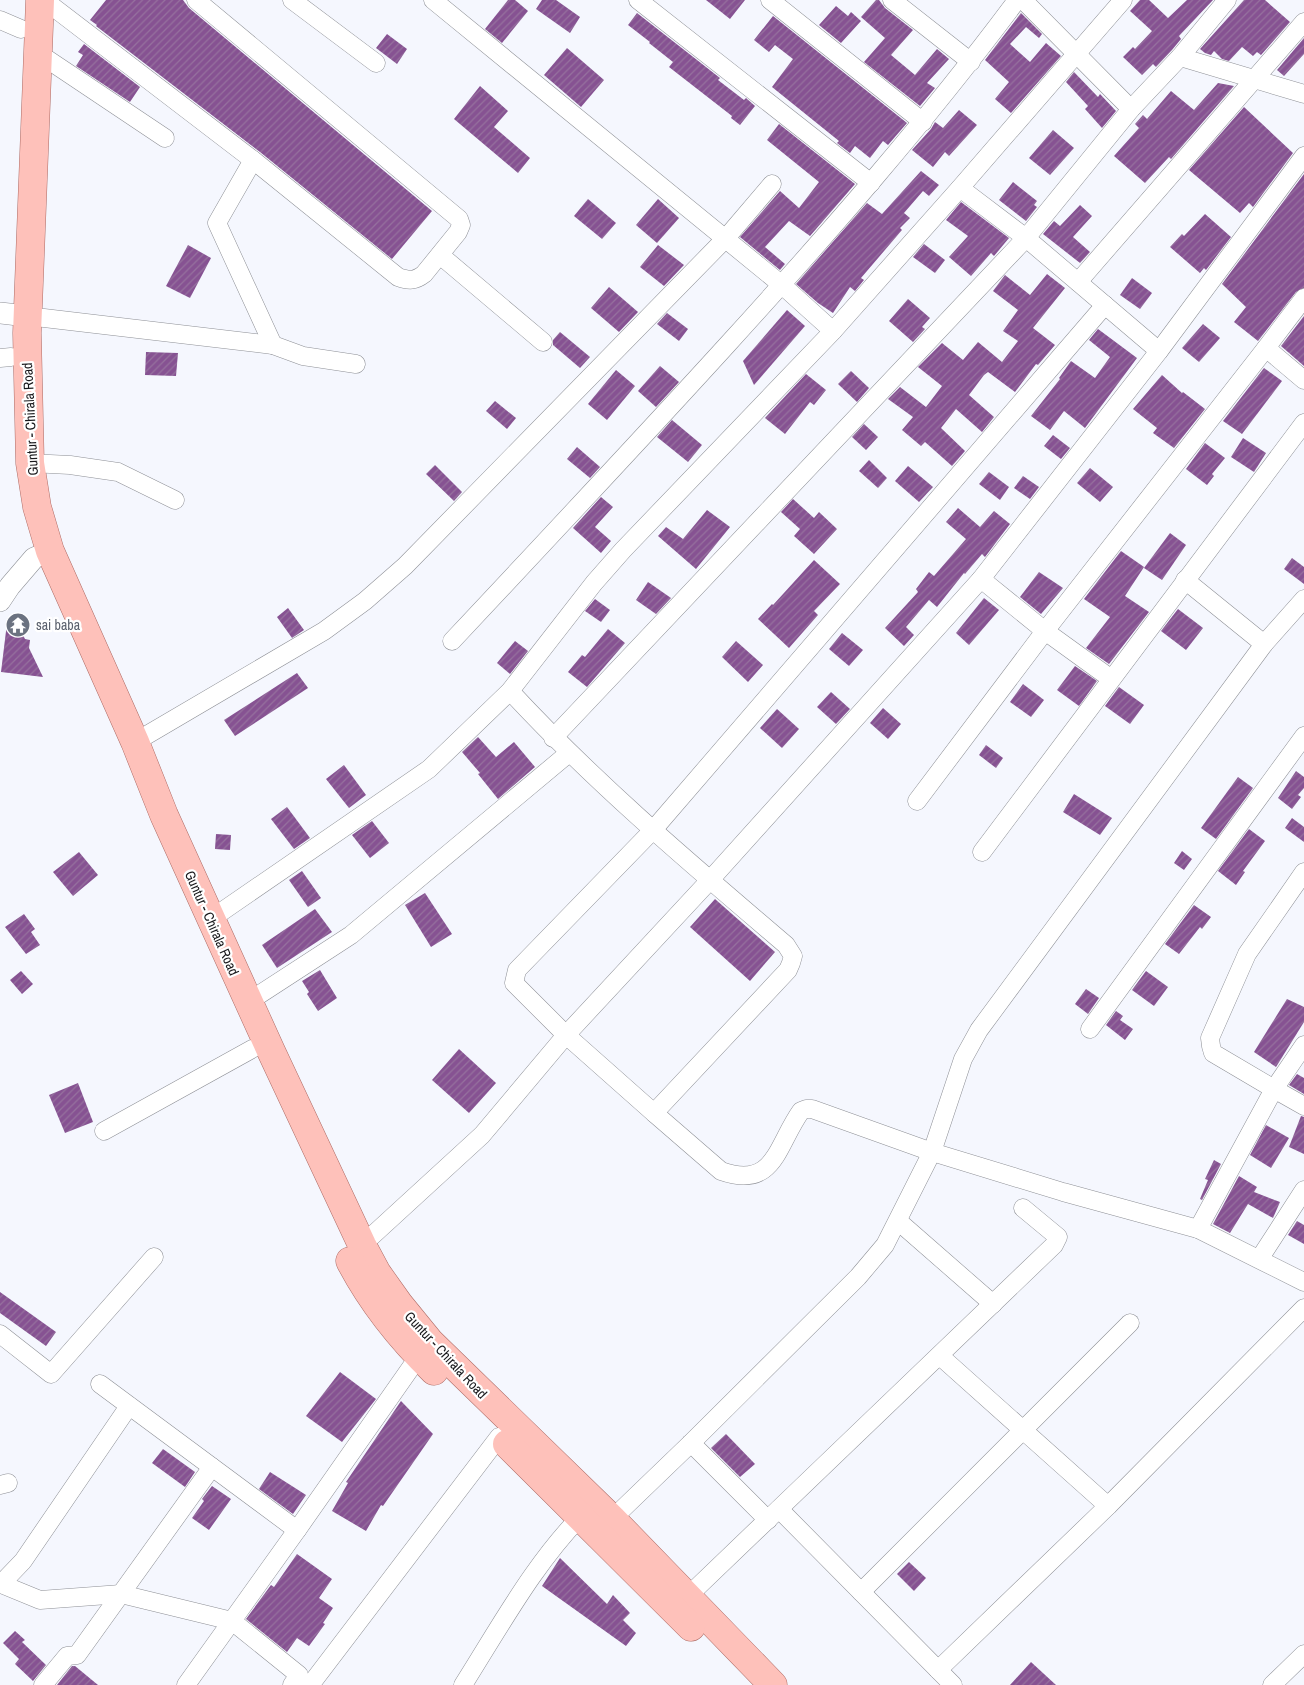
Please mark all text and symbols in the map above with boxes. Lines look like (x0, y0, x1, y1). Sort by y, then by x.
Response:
street label: Guntur - Chirala Road (18, 362, 42, 476)
temple icon: sai baba (5, 612, 31, 638)
place label: sai baba (36, 616, 81, 634)
street label: Guntur - Chirala Road (181, 868, 243, 978)
street label: Guntur - Chirala Road (401, 1308, 491, 1402)

